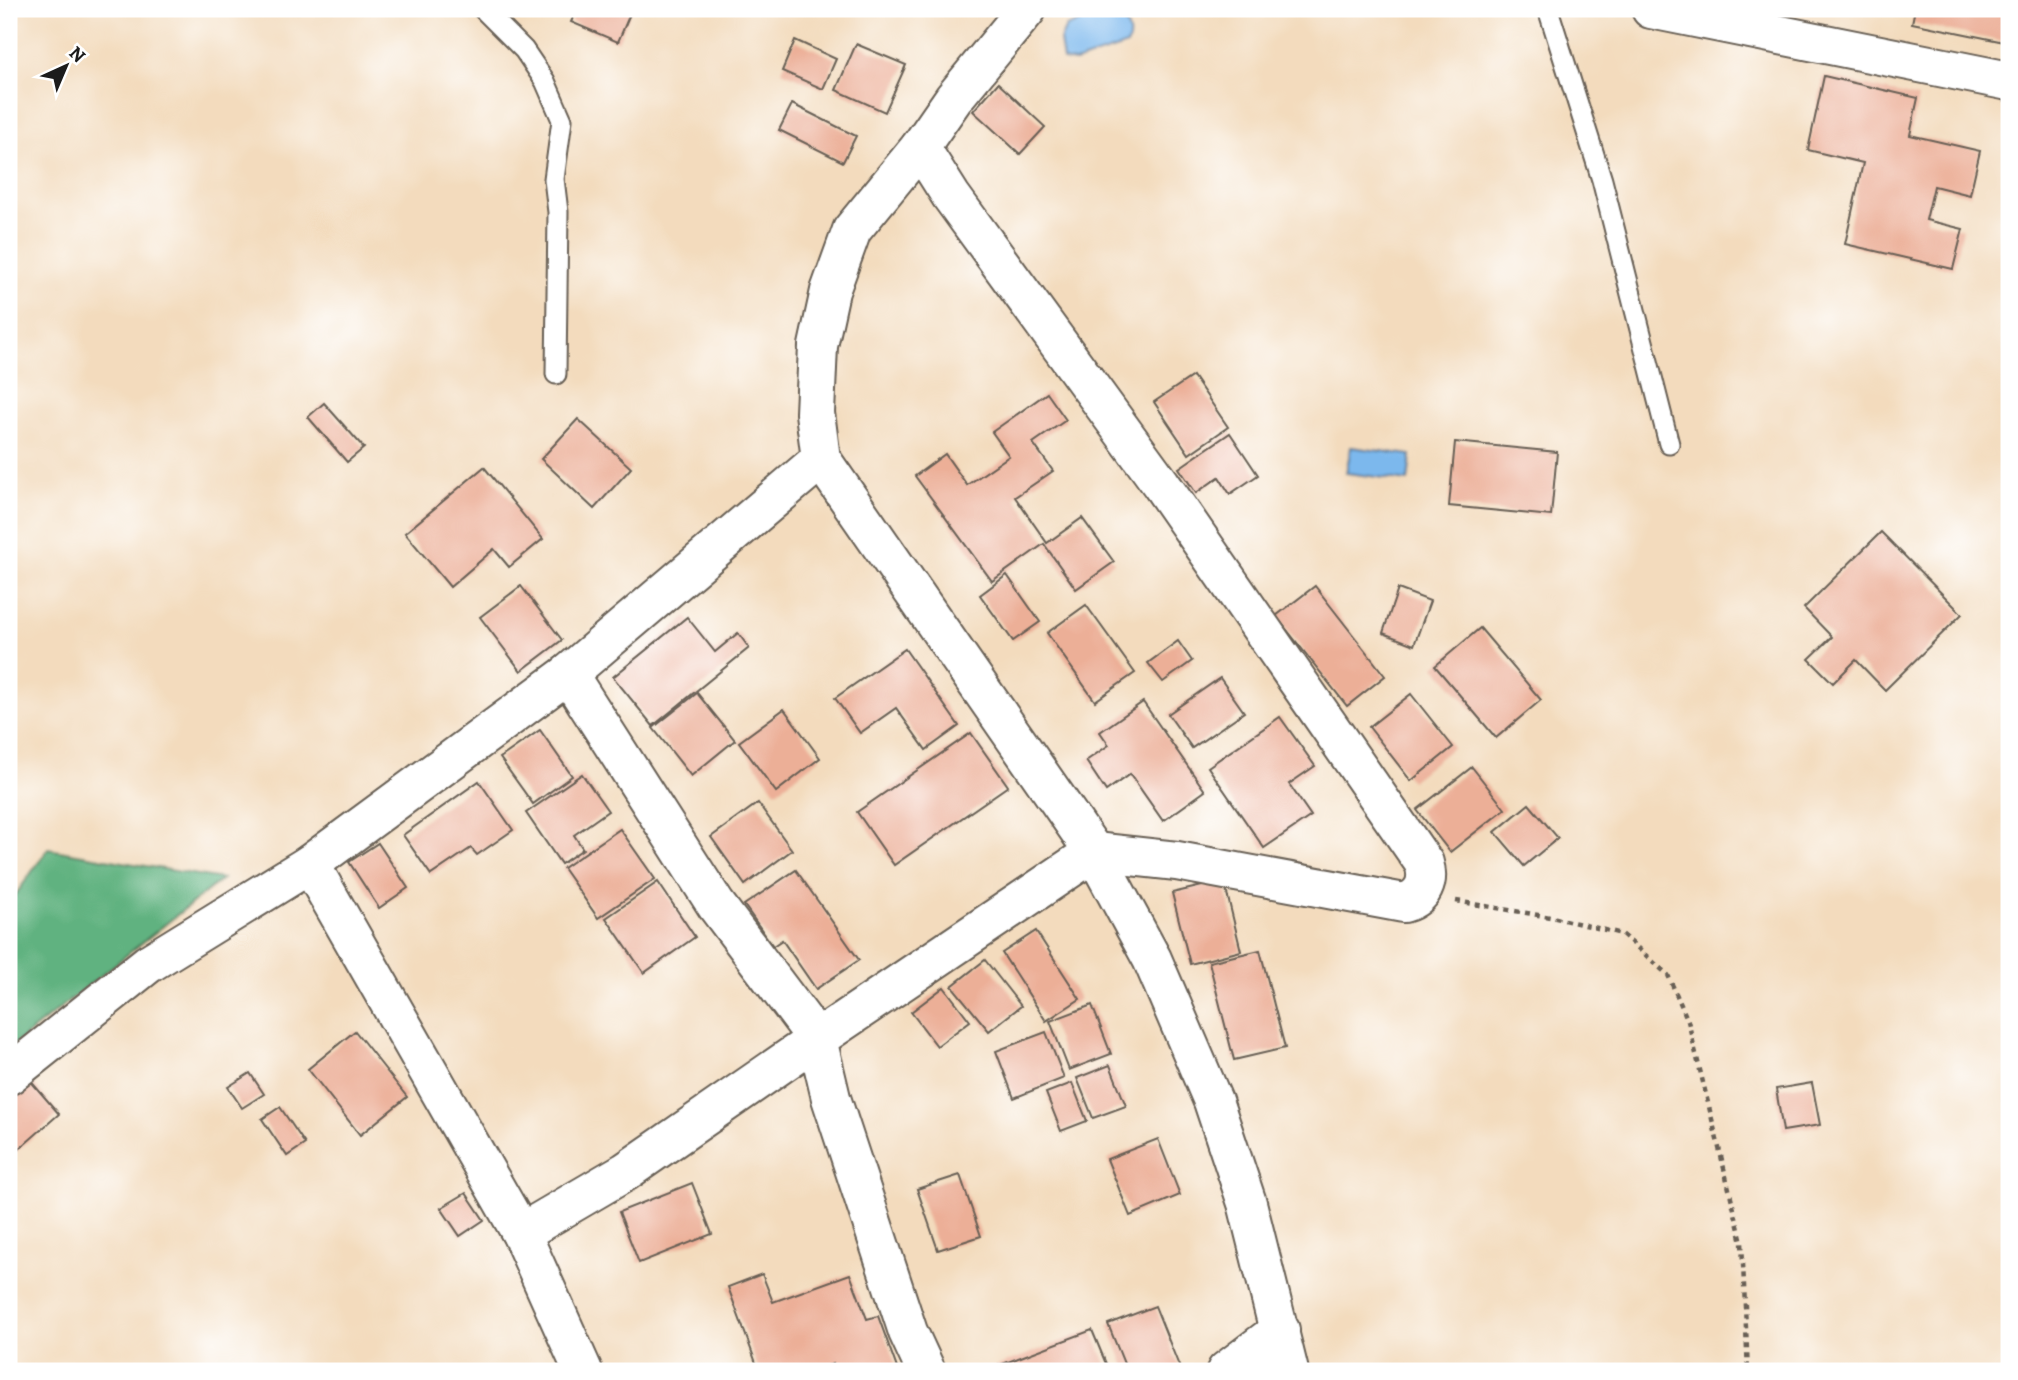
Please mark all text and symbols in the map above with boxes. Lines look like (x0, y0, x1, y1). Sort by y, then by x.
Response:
north arrow (32, 32, 102, 102)
text: N (63, 40, 91, 69)

